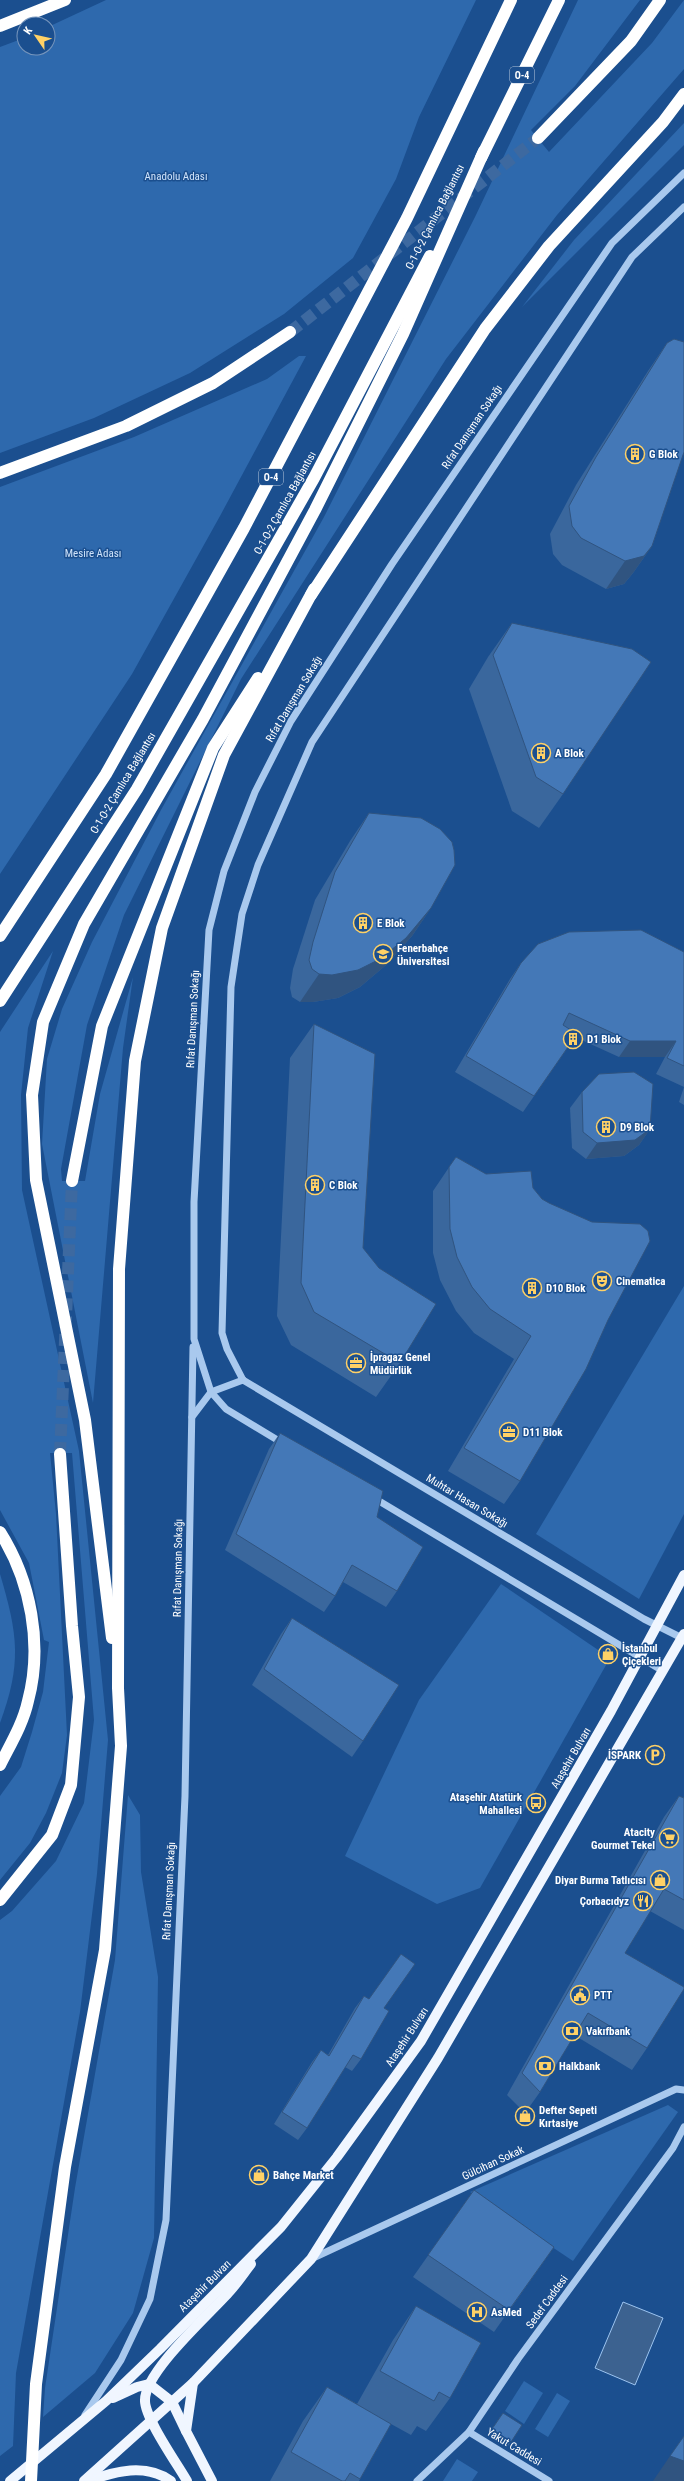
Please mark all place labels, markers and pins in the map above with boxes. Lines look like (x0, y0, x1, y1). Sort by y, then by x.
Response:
building icon: G Blok (624, 443, 646, 465)
place label: G Blok (649, 448, 678, 461)
building icon: A Blok (530, 742, 552, 764)
place label: A Blok (555, 747, 585, 760)
building icon: E Blok (352, 912, 374, 934)
place label: E Blok (377, 917, 405, 930)
place label: Fenerbahçe Üniversitesi (397, 942, 450, 968)
school or university icon: Fenerbahçe Üniversitesi (372, 943, 394, 965)
building icon: D1 Blok (562, 1028, 584, 1050)
place label: D1 Blok (587, 1033, 622, 1046)
building icon: D9 Blok (595, 1116, 617, 1138)
place label: D9 Blok (620, 1121, 655, 1134)
building icon: C Blok (304, 1174, 326, 1196)
place label: C Blok (329, 1179, 358, 1192)
theatre icon: Cinematica (591, 1270, 613, 1292)
place label: Cinematica (616, 1275, 665, 1288)
building icon: D10 Blok (521, 1277, 543, 1299)
place label: D10 Blok (546, 1282, 586, 1295)
place label: İpragaz Genel Müdürlük (370, 1350, 431, 1377)
office icon: İpragaz Genel Müdürlük (345, 1352, 367, 1374)
office icon: D11 Blok (498, 1421, 520, 1443)
place label: D11 Blok (523, 1426, 563, 1439)
place label: İstanbul Çiçekleri (622, 1641, 661, 1668)
shop icon: İstanbul Çiçekleri (597, 1643, 619, 1665)
parking icon: İSPARK (644, 1744, 666, 1766)
place label: İSPARK (608, 1748, 642, 1762)
place label: Ataşehir Atatürk Mahallesi (450, 1791, 523, 1817)
bus stop icon: Ataşehir Atatürk Mahallesi (525, 1792, 547, 1814)
place label: Atacity Gourmet Tekel (591, 1826, 655, 1852)
supermarket icon: Atacity Gourmet Tekel (658, 1827, 680, 1849)
shop icon: Diyar Burma Tatlıcısı (649, 1869, 671, 1891)
place label: Diyar Burma Tatlıcısı (555, 1874, 646, 1887)
restaurant icon: Çorbacıdyz (632, 1890, 654, 1912)
place label: Çorbacıdyz (580, 1895, 629, 1908)
public building icon: PTT (569, 1984, 591, 2006)
place label: PTT (594, 1989, 612, 2002)
bank icon: Vakıfbank (561, 2020, 583, 2042)
place label: Vakıfbank (586, 2025, 631, 2038)
bank icon: Halkbank (534, 2055, 556, 2077)
place label: Halkbank (559, 2060, 601, 2073)
place label: Defter Sepeti Kırtasiye (539, 2104, 597, 2130)
shop icon: Defter Sepeti Kırtasiye (514, 2105, 536, 2127)
shop icon: Bahçe Market (248, 2164, 270, 2186)
place label: Bahçe Market (273, 2169, 334, 2182)
hospital icon: AsMed (466, 2301, 488, 2323)
place label: AsMed (491, 2306, 522, 2319)

